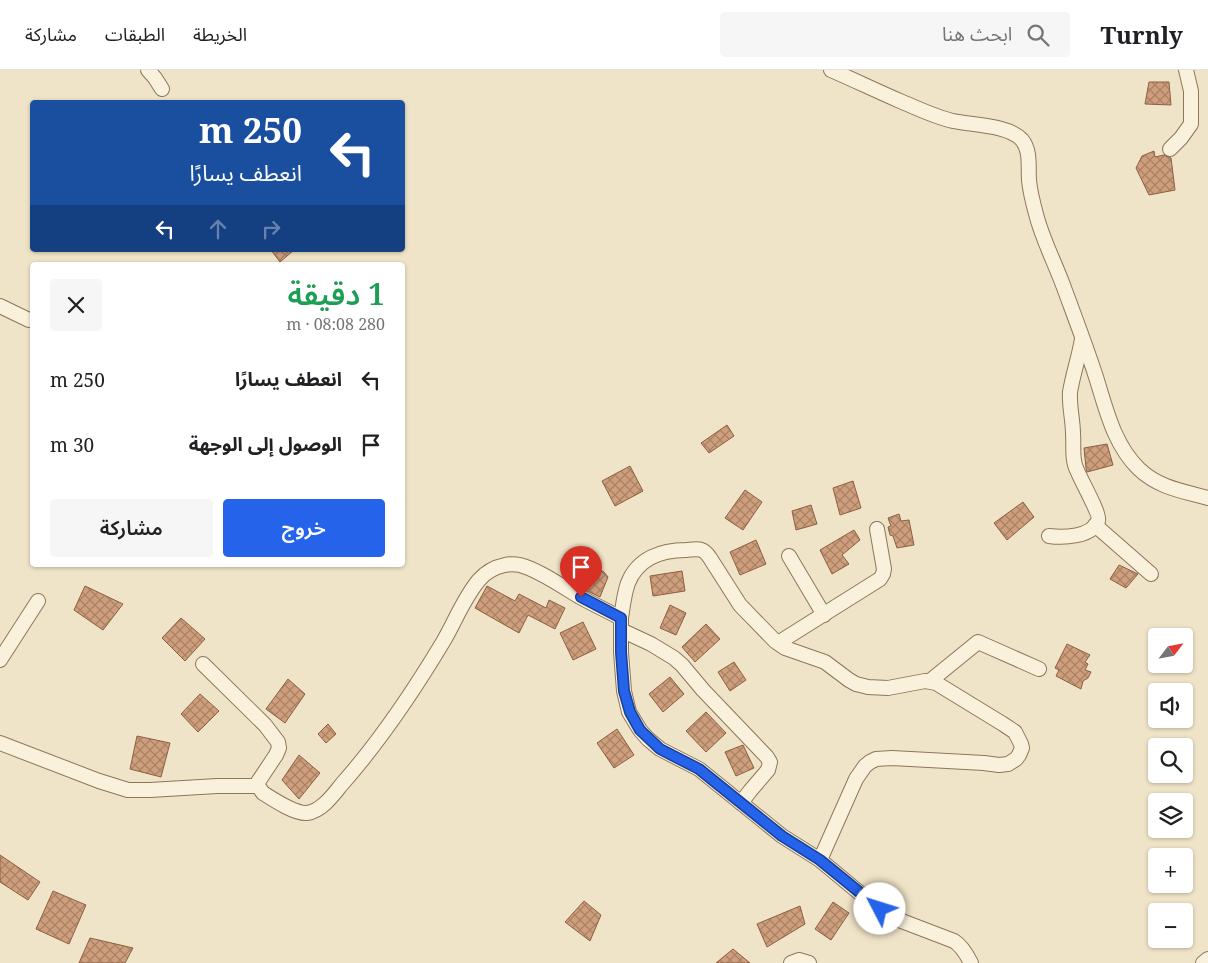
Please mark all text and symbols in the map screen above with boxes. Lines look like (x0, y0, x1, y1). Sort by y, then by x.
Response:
search box (720, 12, 1070, 57)
text: Turnly (1100, 18, 1183, 51)
text: ابحث هنا (942, 21, 1012, 47)
icon: search (1024, 21, 1052, 49)
text: مشاركة (25, 22, 77, 46)
text: الطبقات (105, 22, 165, 46)
text: الخريطة (193, 22, 247, 46)
text: 250 m (199, 106, 302, 153)
icon: left (320, 120, 385, 185)
text: انعطف يسارًا (189, 157, 302, 187)
icon: left (151, 215, 179, 243)
icon: ahead (204, 215, 232, 243)
icon: right (257, 215, 285, 243)
text: 1 دقيقة (288, 273, 385, 314)
button: close (50, 279, 102, 331)
text: 280 m · 08:08 (286, 313, 385, 335)
text: انعطف يسارًا (235, 366, 342, 392)
icon: left (357, 366, 385, 394)
text: 250 m (50, 367, 105, 393)
text: الوصول إلى الوجهة (189, 431, 342, 457)
icon: arrive (357, 431, 385, 459)
text: 30 m (50, 432, 94, 458)
button: مشاركة (50, 499, 213, 557)
button: خروج (223, 499, 385, 557)
pin (560, 546, 602, 597)
icon: arrive (567, 553, 595, 581)
north arrow (1148, 628, 1192, 672)
map controls (1148, 628, 1193, 948)
button: sound (1148, 683, 1193, 728)
button: search (1148, 738, 1193, 783)
button: layers (1148, 793, 1193, 838)
button: + (1148, 848, 1193, 893)
position arrow (853, 882, 905, 934)
button: − (1148, 903, 1193, 948)

